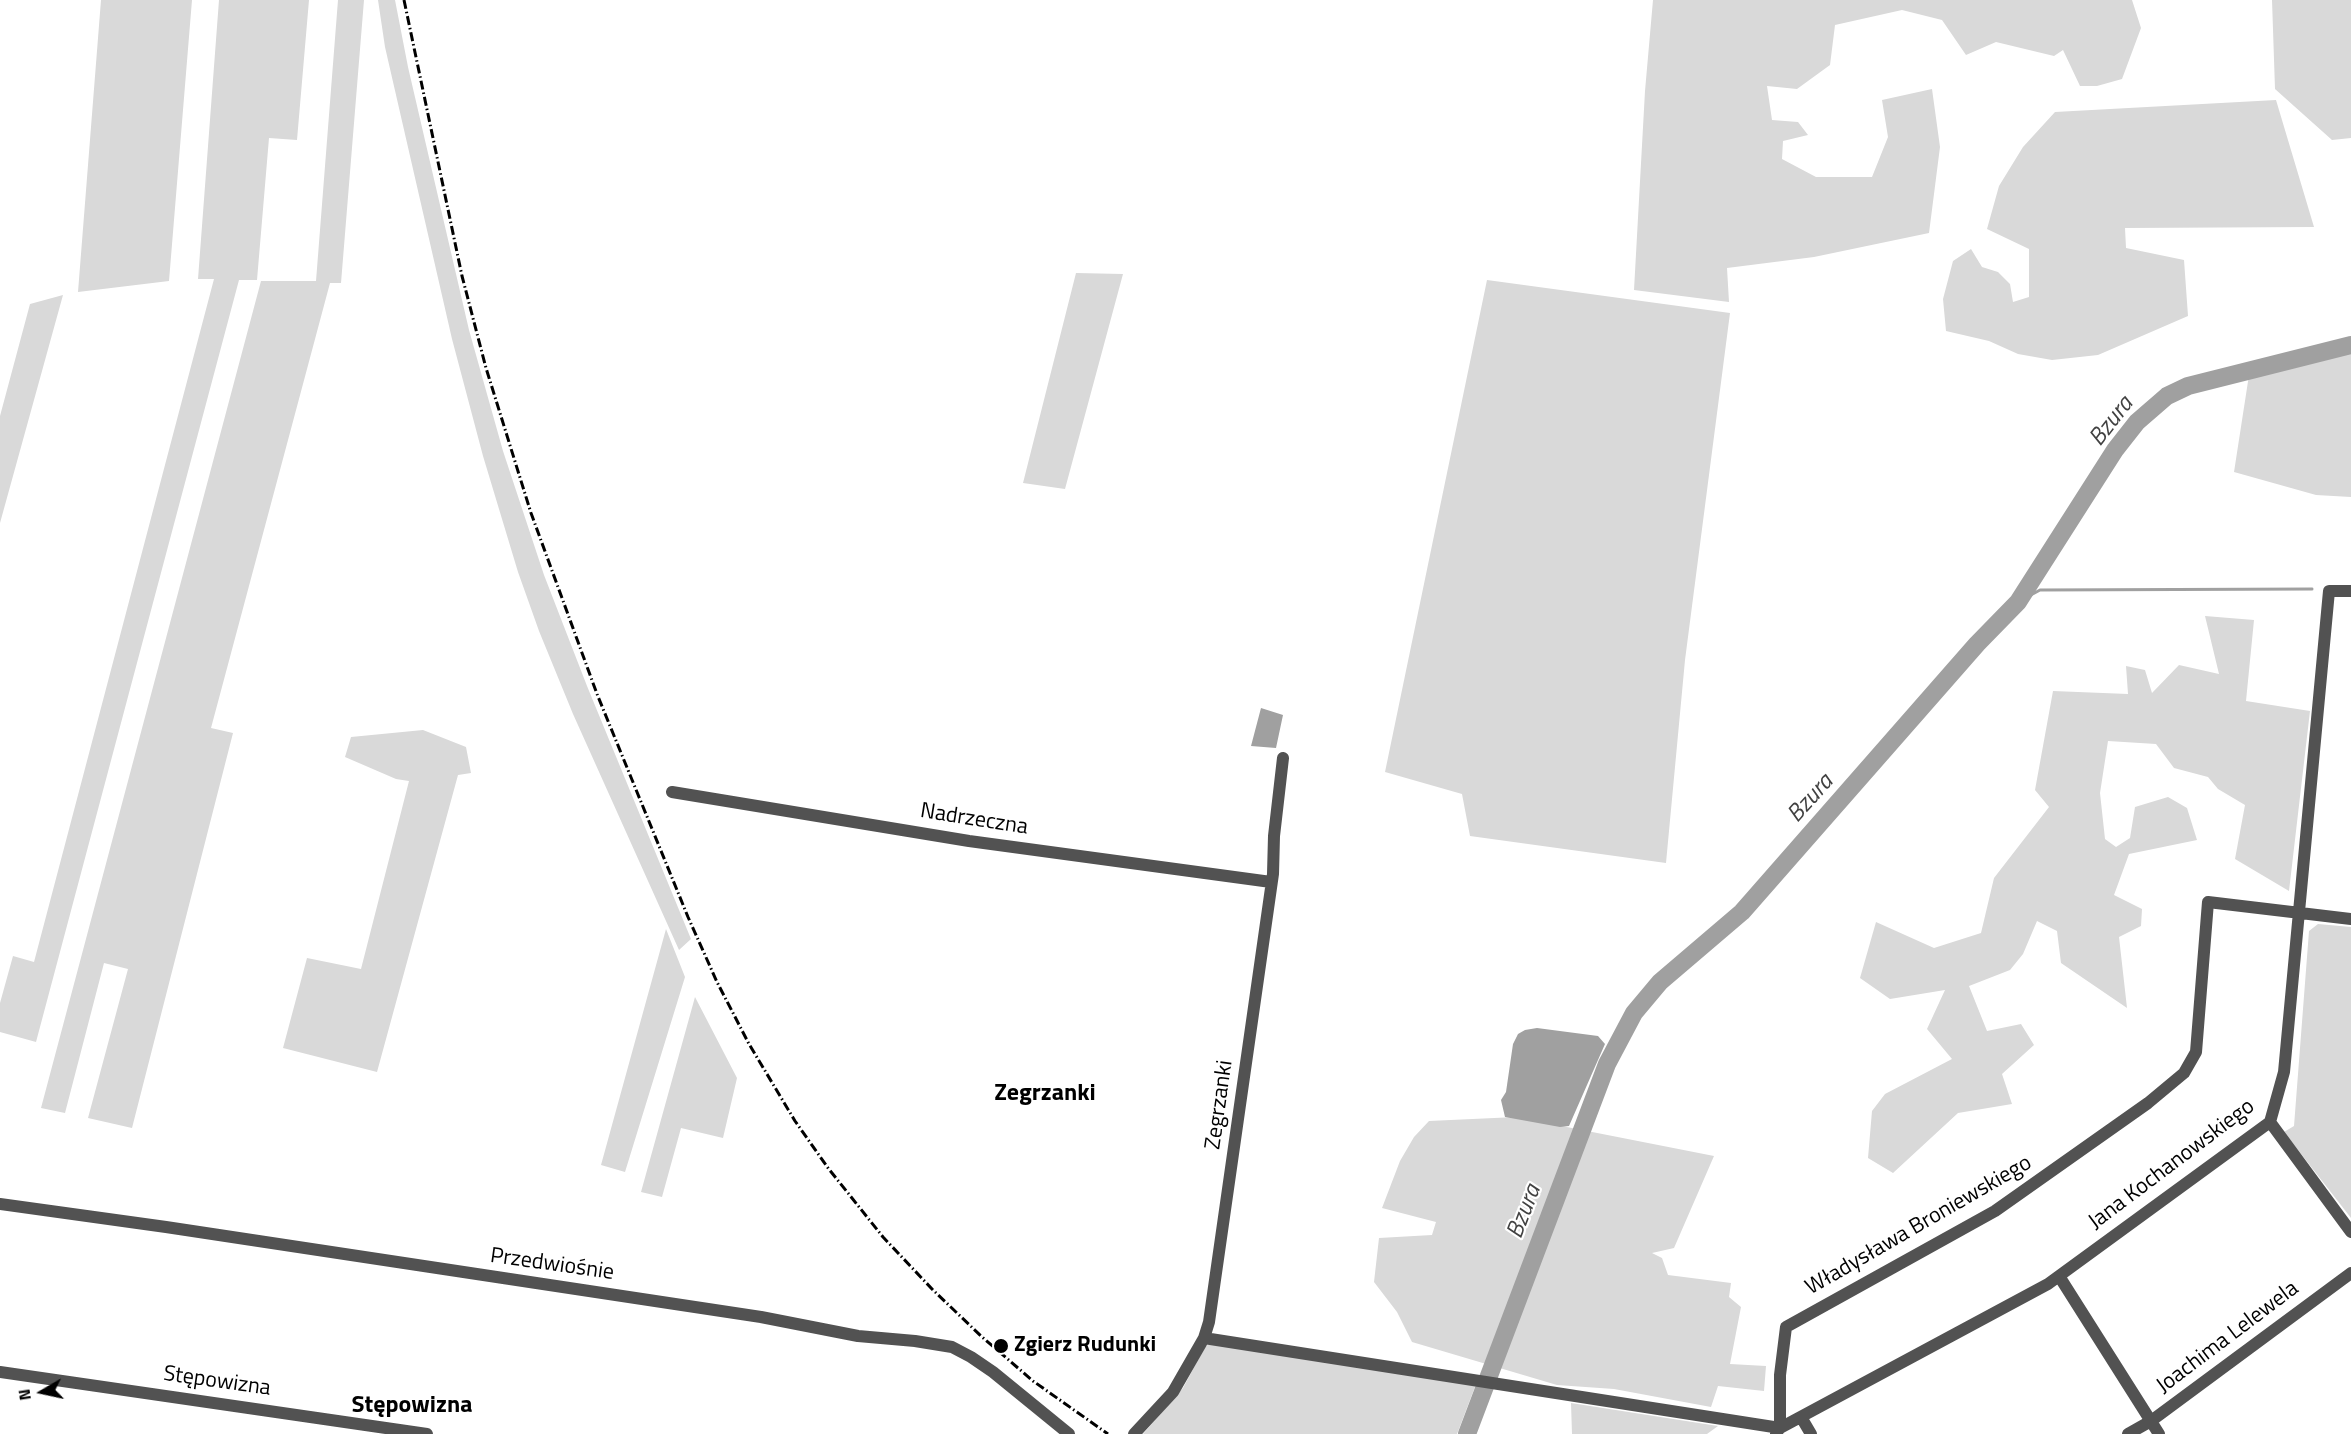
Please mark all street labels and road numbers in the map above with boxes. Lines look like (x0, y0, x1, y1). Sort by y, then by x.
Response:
street label: Nadrzeczna (918, 798, 1030, 842)
street label: Zegrzanki (1201, 1059, 1239, 1151)
street label: Jana Kochanowskiego (2084, 1094, 2260, 1236)
street label: Władysława Broniewskiego (1801, 1150, 2037, 1302)
street label: Przedwiośnie (489, 1243, 615, 1287)
street label: Joachima Lelewela (2152, 1276, 2304, 1400)
street label: Stępowizna (162, 1361, 272, 1403)

